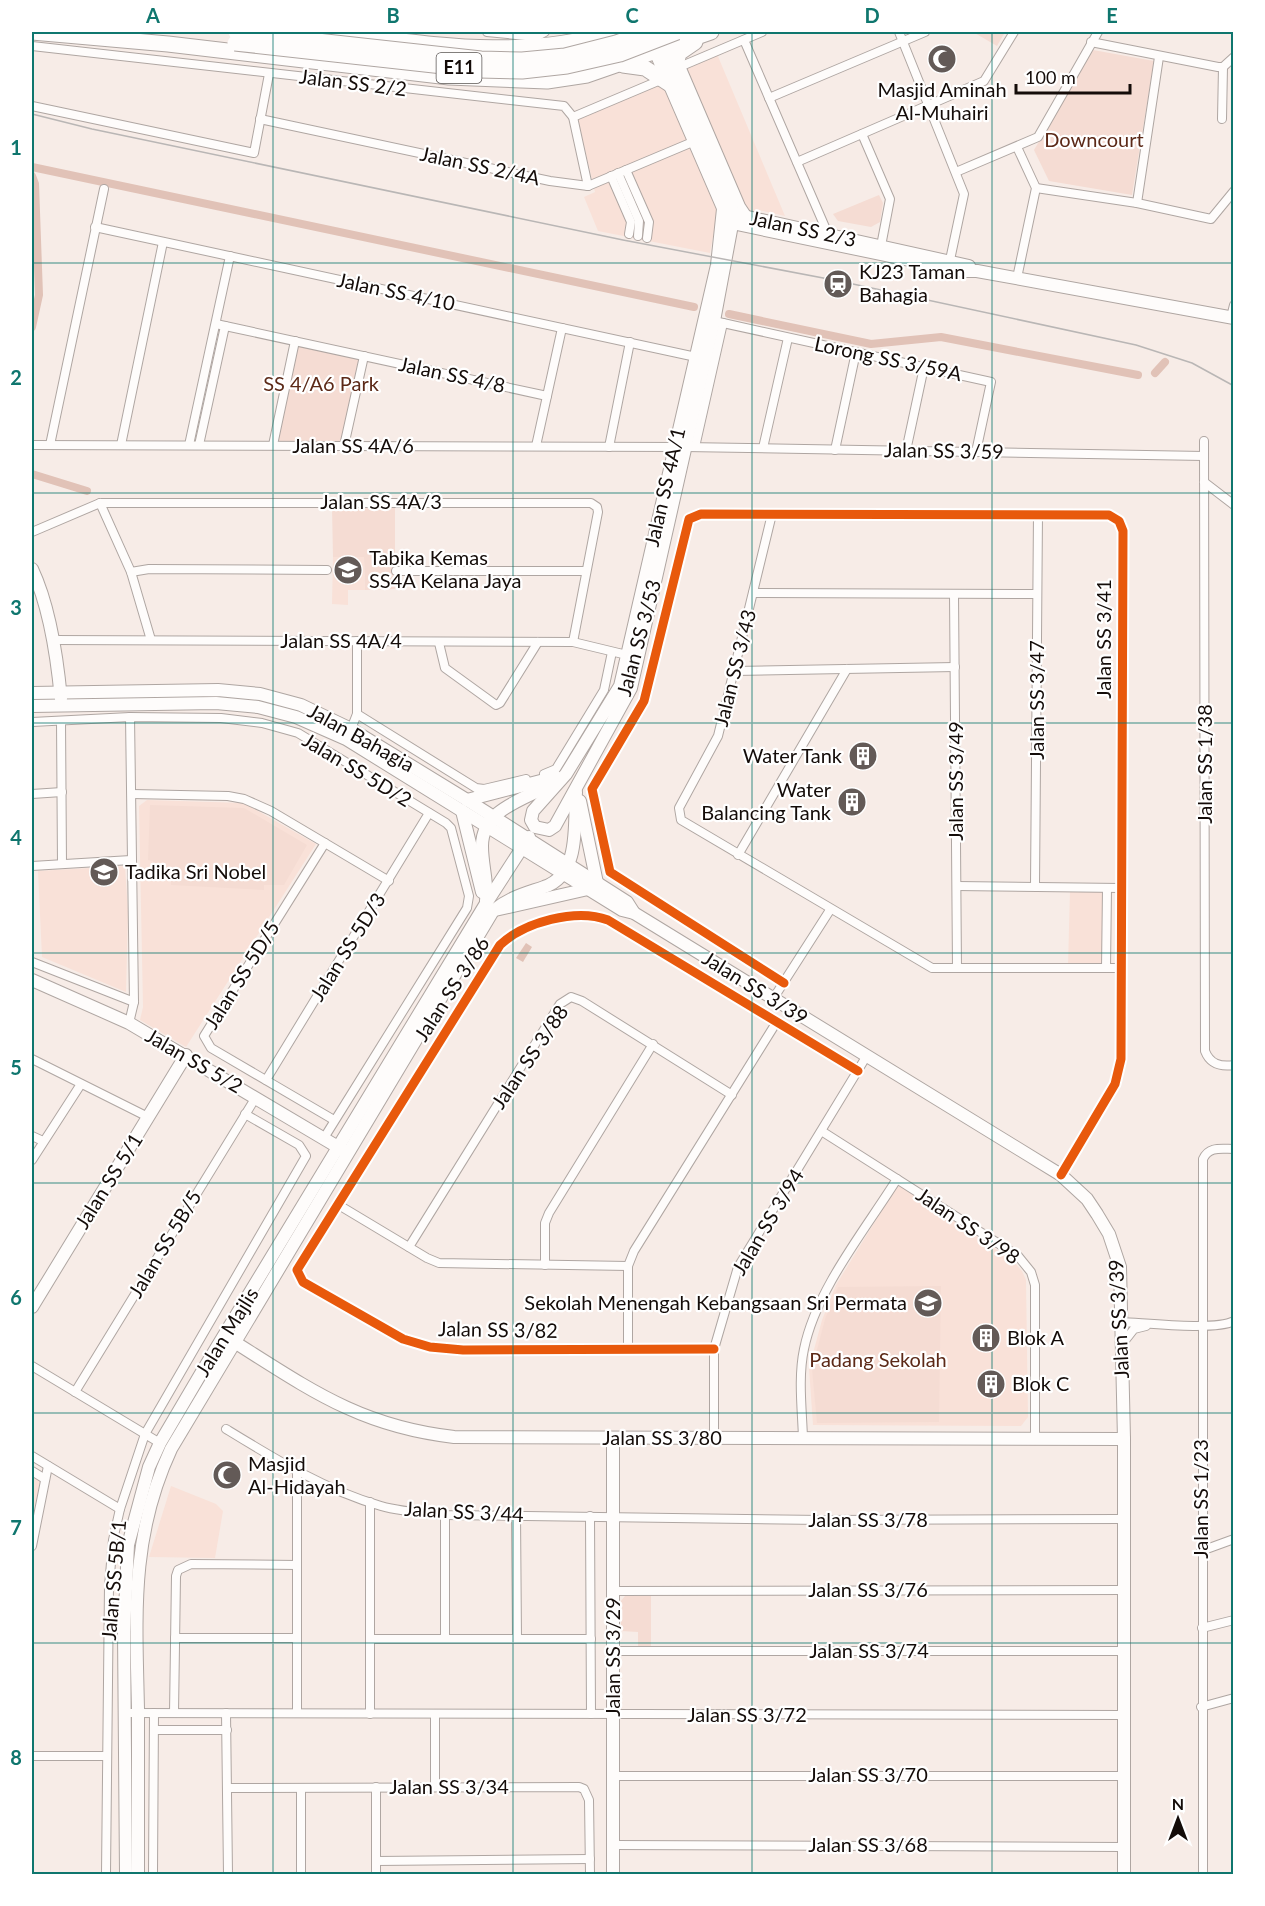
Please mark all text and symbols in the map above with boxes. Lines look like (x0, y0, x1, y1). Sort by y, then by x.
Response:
text: A (145, 3, 160, 27)
text: B (386, 3, 400, 27)
text: C (625, 3, 639, 27)
text: D (864, 3, 880, 27)
text: E (1106, 3, 1118, 27)
mosque icon: Masjid Aminah Al-Muhairi (926, 43, 958, 75)
road number: E11 (436, 53, 482, 83)
scale bar (1016, 57, 1130, 95)
street label: Jalan SS 2/2 (298, 64, 408, 100)
text: 100 m (1025, 66, 1076, 88)
place label: Masjid Aminah Al-Muhairi (877, 77, 1007, 124)
park label: Downcourt (1044, 127, 1144, 151)
text: 1 (10, 135, 22, 159)
street label: Jalan SS 2/4A (418, 141, 543, 189)
street label: Jalan SS 2/3 (748, 205, 859, 251)
place label: KJ23 Taman Bahagia (859, 259, 965, 306)
street label: Jalan SS 4/10 (335, 267, 457, 315)
station icon: KJ23 Taman Bahagia (822, 268, 854, 300)
street label: Lorong SS 3/59A (812, 331, 964, 385)
street label: Jalan SS 4/8 (397, 351, 508, 397)
text: 2 (10, 365, 22, 389)
park label: SS 4/A6 Park (263, 371, 380, 395)
street label: Jalan SS 4A/1 (639, 425, 689, 549)
street label: Jalan SS 4A/6 (292, 433, 414, 457)
street label: Jalan SS 3/59 (884, 437, 1004, 463)
street label: Jalan SS 4A/3 (320, 489, 442, 513)
place label: Tabika Kemas SS4A Kelana Jaya (369, 545, 521, 592)
school or university icon: Tabika Kemas SS4A Kelana Jaya (332, 554, 364, 586)
street label: Jalan SS 3/53 (611, 577, 665, 699)
street label: Jalan SS 3/41 (1091, 579, 1115, 699)
text: 3 (10, 595, 22, 619)
street label: Jalan SS 3/43 (708, 607, 760, 729)
street label: Jalan SS 4A/4 (280, 628, 402, 652)
street label: Jalan SS 3/47 (1024, 640, 1048, 760)
street label: Jalan Bahagia (304, 698, 419, 776)
street label: Jalan SS 1/38 (1192, 704, 1216, 824)
street label: Jalan SS 3/49 (943, 721, 967, 841)
street label: Jalan SS 5D/2 (299, 727, 416, 811)
building icon: Water Tank (847, 740, 879, 772)
place label: Water Tank (743, 743, 843, 767)
place label: Water Balancing Tank (701, 777, 832, 824)
building icon: Water Balancing Tank (836, 786, 868, 818)
text: 4 (10, 825, 22, 849)
school or university icon: Tadika Sri Nobel (88, 856, 120, 888)
place label: Tadika Sri Nobel (125, 859, 266, 883)
street label: Jalan SS 5D/3 (304, 888, 390, 1005)
street label: Jalan SS 5D/5 (198, 916, 284, 1033)
street label: Jalan SS 3/86 (409, 932, 494, 1045)
street label: Jalan SS 3/39 (698, 945, 813, 1029)
street label: Jalan SS 3/88 (486, 1000, 573, 1113)
street label: Jalan SS 5/2 (142, 1023, 247, 1098)
text: 5 (10, 1055, 22, 1079)
street label: Jalan SS 5/1 (69, 1128, 147, 1233)
street label: Jalan SS 3/94 (726, 1164, 808, 1279)
street label: Jalan SS 3/98 (912, 1182, 1025, 1269)
street label: Jalan SS 5B/5 (123, 1185, 206, 1301)
street label: Jalan SS 3/39 (1103, 1259, 1133, 1379)
street label: Jalan Majlis (189, 1283, 263, 1380)
text: 6 (10, 1285, 22, 1309)
school or university icon: Sekolah Menengah Kebangsaan Sri Permata (912, 1287, 944, 1319)
place label: Sekolah Menengah Kebangsaan Sri Permata (524, 1290, 907, 1314)
street label: Jalan SS 3/82 (438, 1316, 558, 1342)
building icon: Blok A (970, 1322, 1002, 1354)
place label: Blok A (1007, 1325, 1064, 1349)
park label: Padang Sekolah (809, 1347, 947, 1371)
building icon: Blok C (975, 1368, 1007, 1400)
place label: Blok C (1012, 1371, 1069, 1395)
street label: Jalan SS 3/80 (602, 1425, 722, 1449)
street label: Jalan SS 1/23 (1188, 1439, 1212, 1559)
place label: Masjid Al-Hidayah (248, 1451, 346, 1498)
mosque icon: Masjid Al-Hidayah (211, 1459, 243, 1491)
street label: Jalan SS 3/44 (404, 1496, 525, 1526)
street label: Jalan SS 3/78 (808, 1507, 928, 1531)
text: 7 (10, 1515, 22, 1539)
street label: Jalan SS 5B/1 (96, 1519, 130, 1641)
street label: Jalan SS 3/76 (808, 1577, 928, 1601)
street label: Jalan SS 3/29 (600, 1597, 624, 1717)
street label: Jalan SS 3/74 (809, 1638, 929, 1662)
street label: Jalan SS 3/72 (687, 1702, 807, 1726)
text: 8 (10, 1745, 22, 1769)
street label: Jalan SS 3/70 (808, 1762, 928, 1786)
street label: Jalan SS 3/34 (389, 1774, 509, 1798)
north arrow (1148, 1789, 1208, 1849)
text: N (1172, 1794, 1184, 1813)
street label: Jalan SS 3/68 (808, 1832, 928, 1856)

